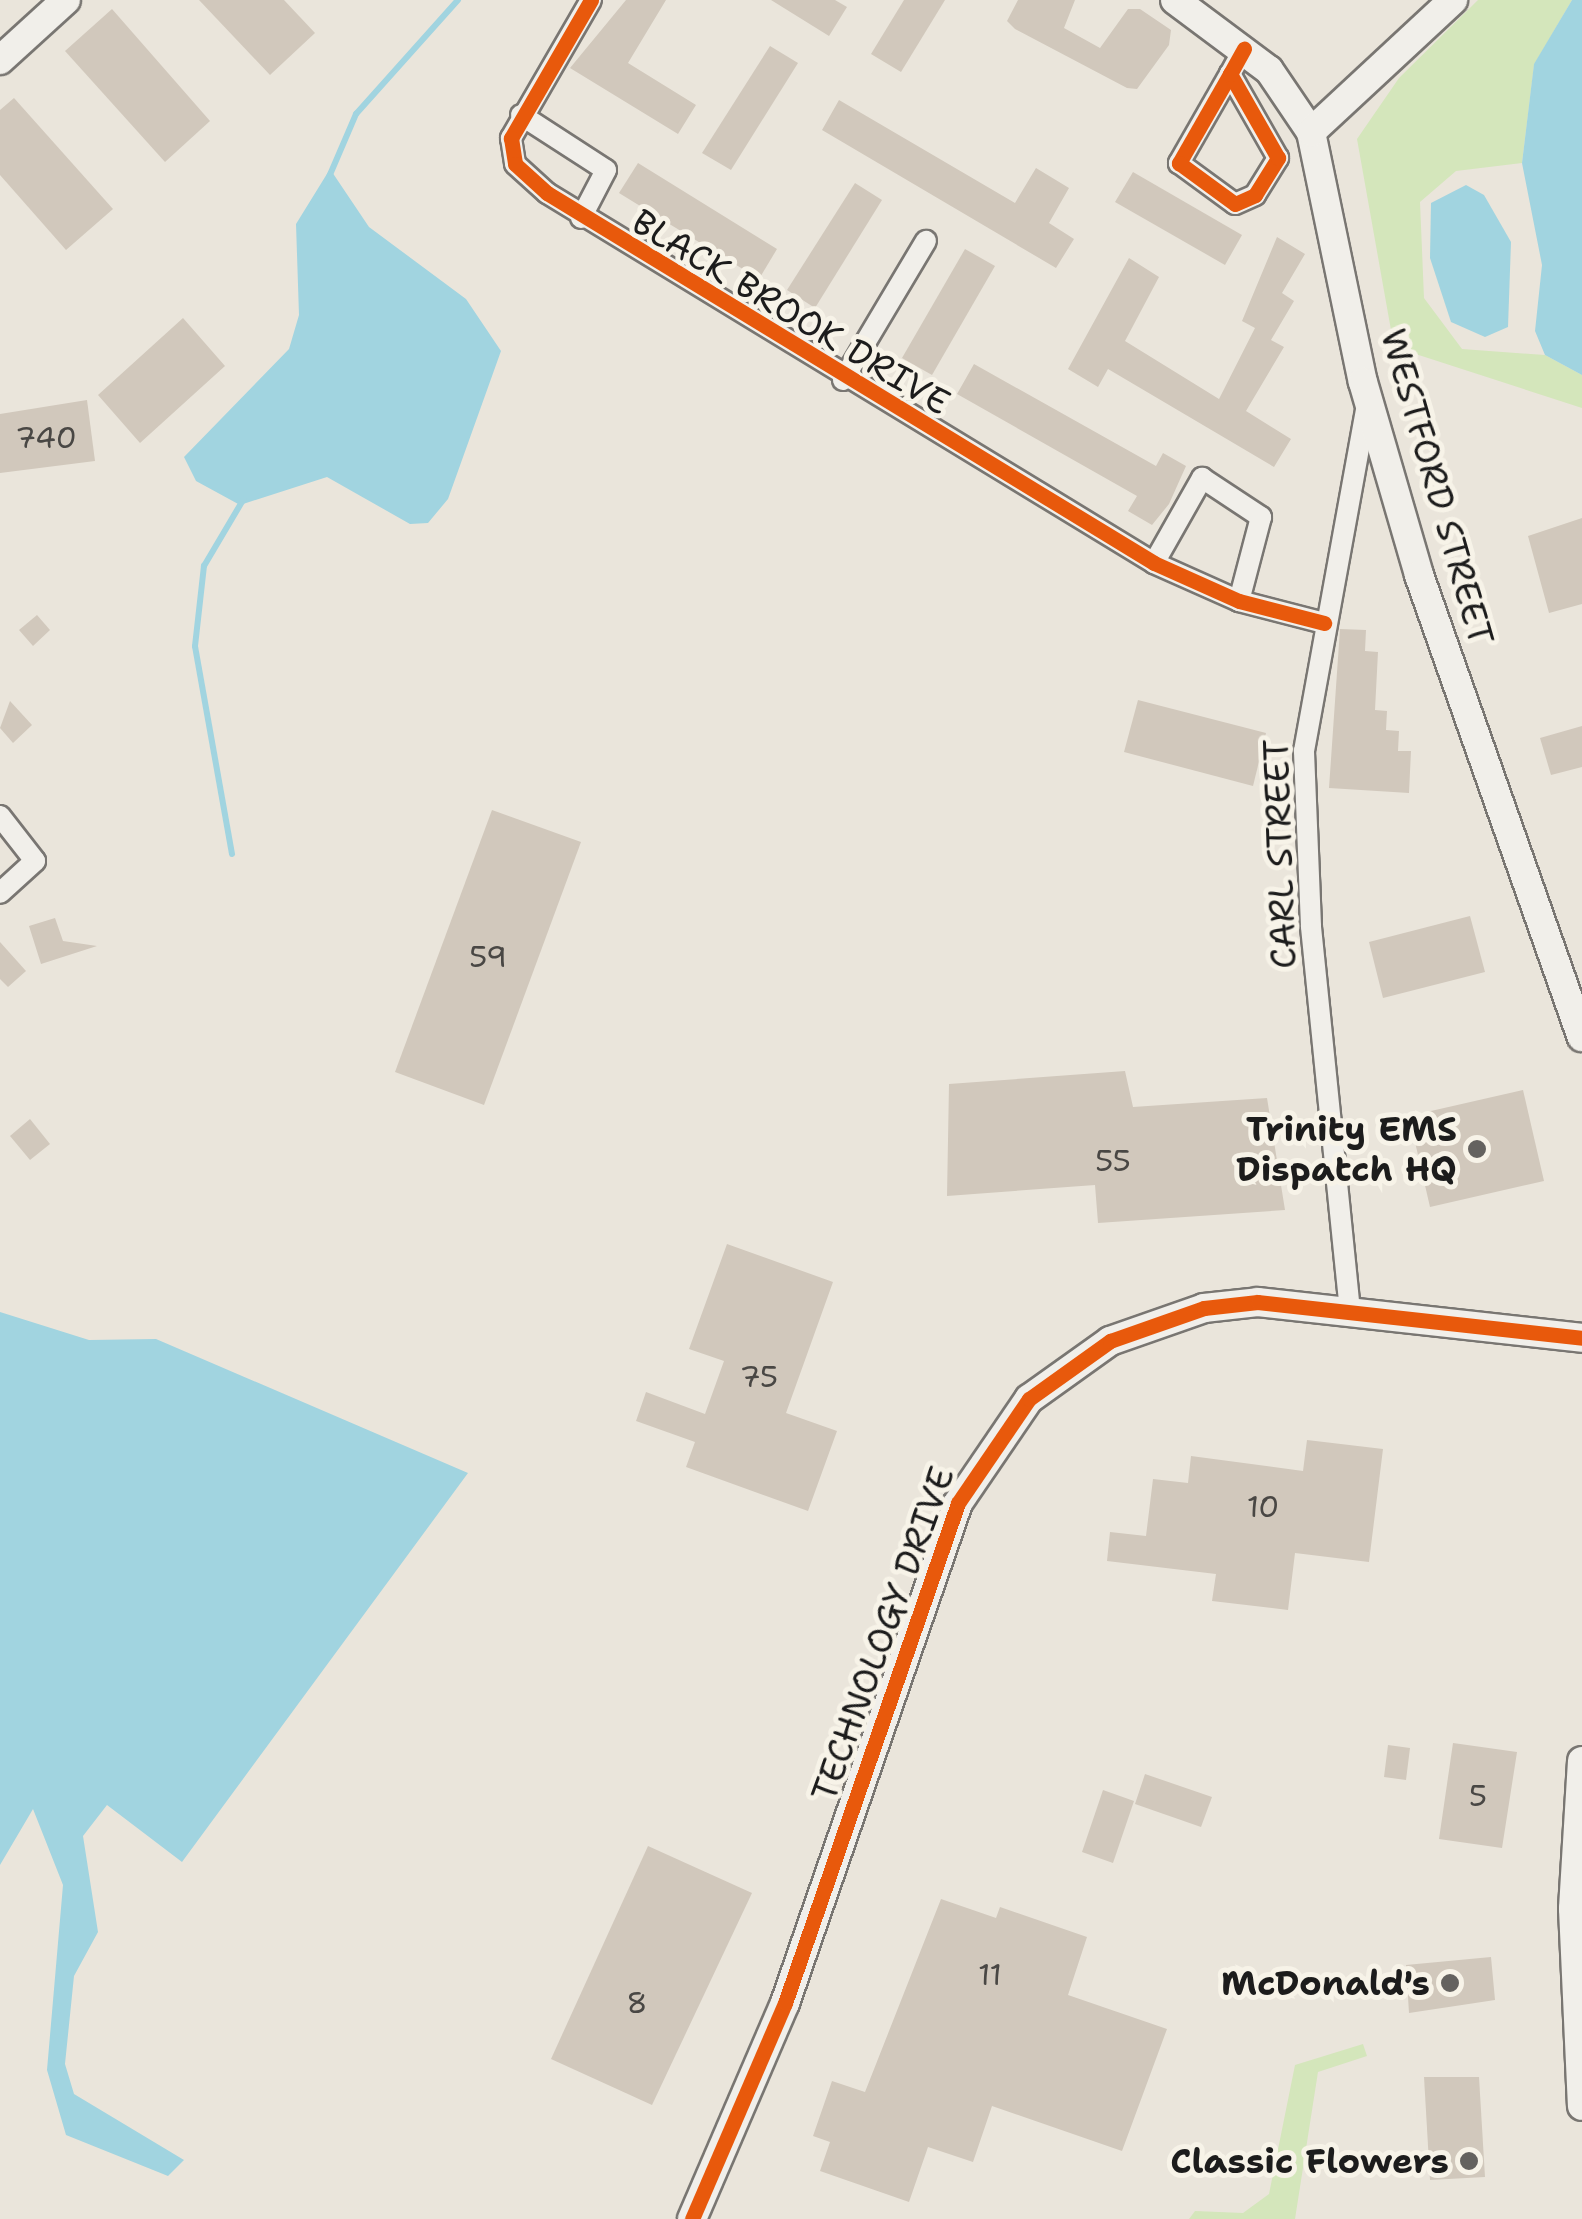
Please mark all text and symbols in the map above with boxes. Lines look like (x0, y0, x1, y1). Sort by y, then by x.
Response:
street label: BLACK BROOK DRIVE (624, 200, 958, 424)
street label: WESTFORD STREET (1372, 324, 1502, 650)
house number: 740 (15, 420, 77, 456)
street label: CARL STREET (1255, 738, 1305, 970)
house number: 59 (469, 939, 507, 975)
place label: Trinity EMS Dispatch HQ (1236, 1108, 1457, 1190)
marker: Trinity EMS Dispatch HQ (1466, 1138, 1488, 1160)
house number: 55 (1095, 1143, 1131, 1179)
house number: 75 (740, 1359, 778, 1395)
street label: TECHNOLOGY DRIVE (803, 1461, 963, 1807)
house number: 10 (1247, 1489, 1279, 1525)
house number: 5 (1469, 1778, 1487, 1814)
house number: 11 (978, 1957, 1002, 1993)
place label: McDonald's (1221, 1962, 1430, 2004)
marker: McDonald's (1439, 1972, 1461, 1994)
house number: 8 (627, 1985, 647, 2021)
place label: Classic Flowers (1170, 2140, 1449, 2182)
marker: Classic Flowers (1458, 2150, 1480, 2172)

